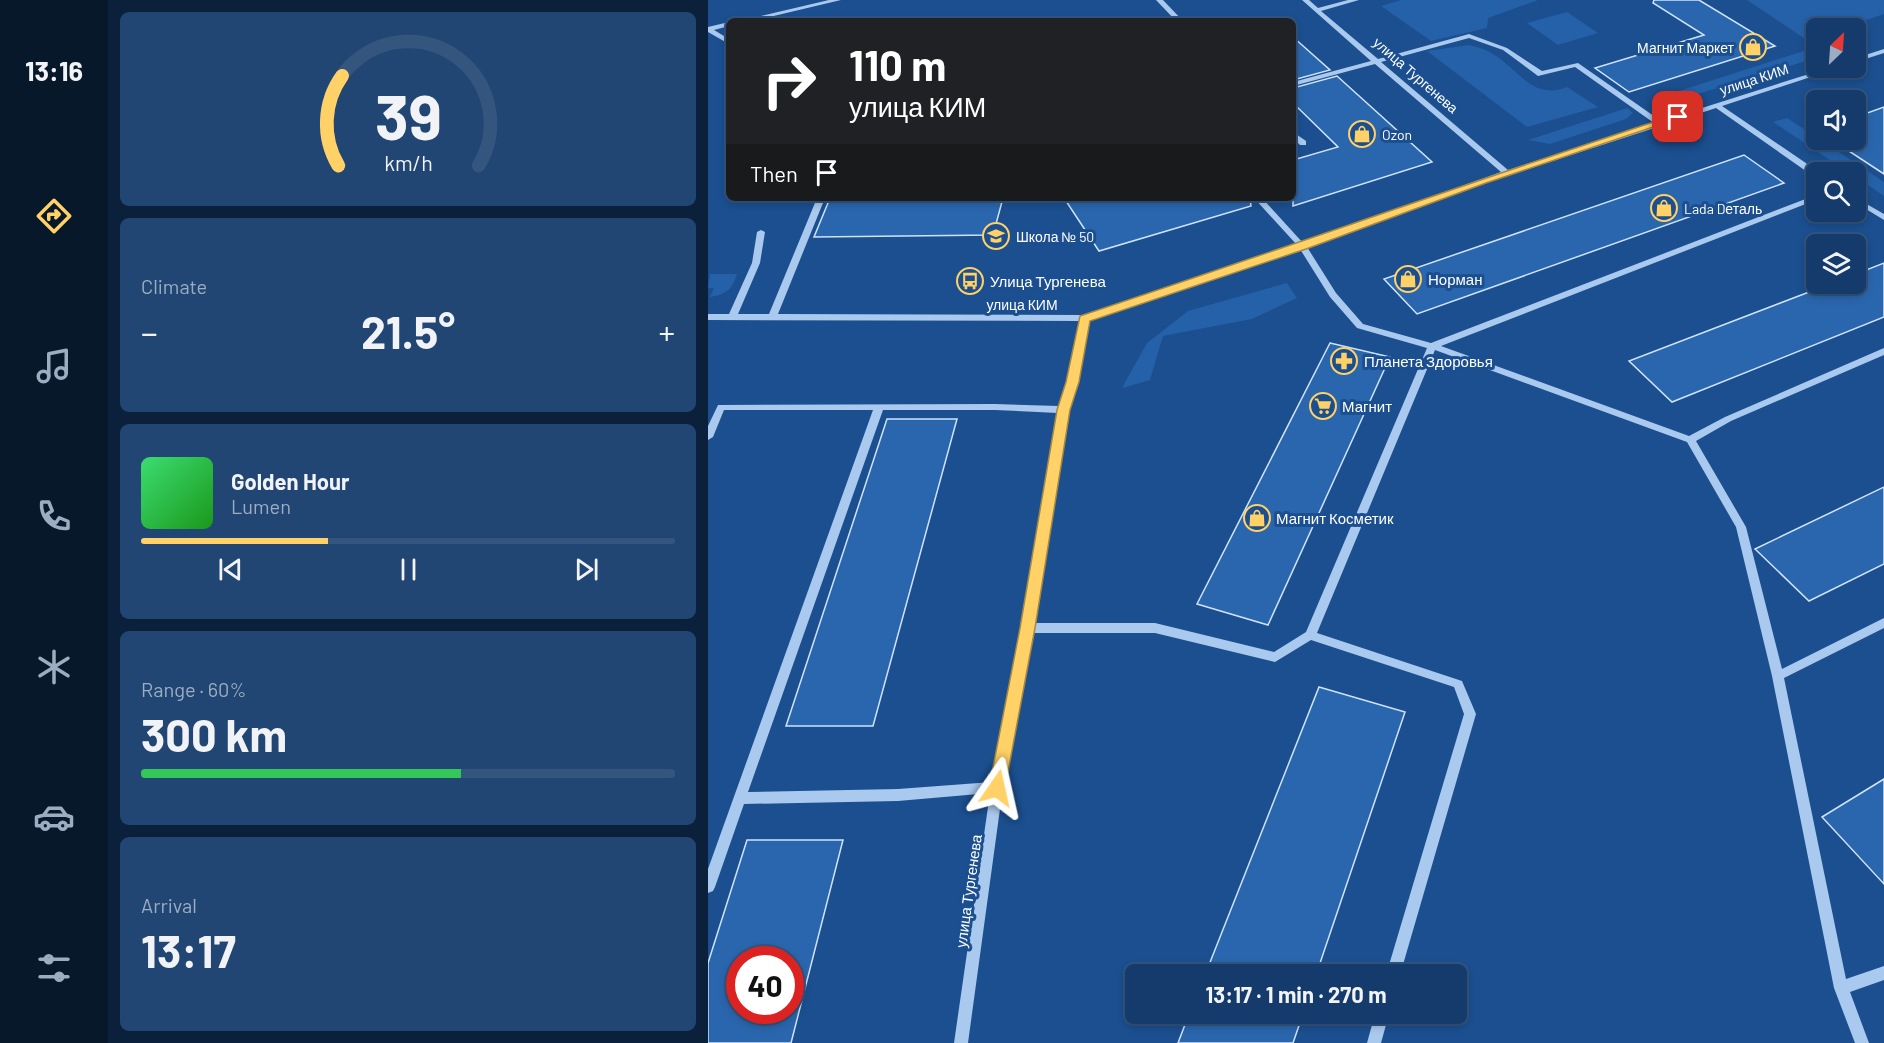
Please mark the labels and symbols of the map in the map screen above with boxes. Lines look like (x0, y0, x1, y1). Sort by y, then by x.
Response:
north arrow (1806, 18, 1866, 78)
shop icon: Магнит Маркет (1738, 32, 1768, 62)
street label: улица Тургенева (1370, 34, 1462, 117)
place label: Магнит Маркет (1637, 39, 1735, 56)
street label: улица КИМ (1718, 60, 1790, 98)
pin (1652, 91, 1703, 142)
shop icon: Ozon (1347, 119, 1377, 149)
place label: Ozon (1382, 126, 1412, 143)
shop icon: Lada Dеталь (1649, 193, 1679, 223)
place label: Lada Dеталь (1684, 200, 1762, 217)
school or university icon: Школа № 50 (981, 221, 1011, 251)
place label: Школа № 50 (1016, 228, 1094, 245)
shop icon: Норман (1393, 264, 1423, 294)
bus stop icon: Улица Тургенева (955, 266, 985, 296)
place label: Норман (1428, 270, 1482, 288)
place label: Улица Тургенева (990, 272, 1106, 290)
street label: улица КИМ (986, 296, 1058, 313)
pharmacy icon: Планета Здоровья (1329, 346, 1359, 376)
place label: Планета Здоровья (1364, 352, 1493, 370)
supermarket icon: Магнит (1308, 391, 1338, 421)
place label: Магнит (1342, 397, 1392, 415)
shop icon: Магнит Косметик (1242, 503, 1272, 533)
place label: Магнит Косметик (1276, 509, 1394, 527)
position arrow (965, 756, 1029, 820)
street label: улица Тургенева (951, 832, 985, 949)
speed limit sign: 40 (726, 946, 804, 1024)

